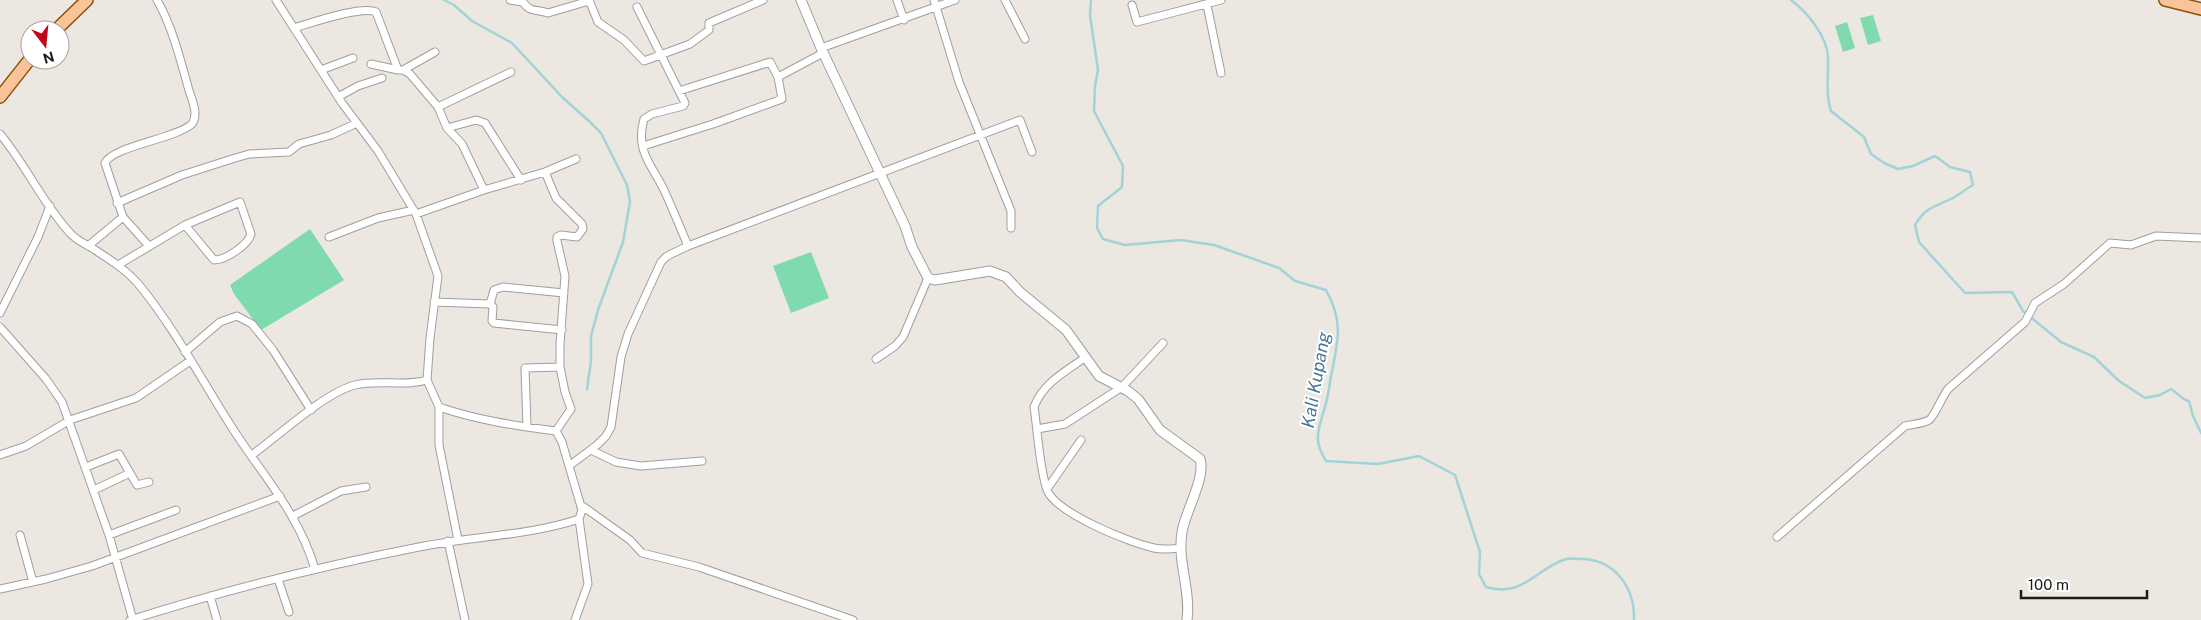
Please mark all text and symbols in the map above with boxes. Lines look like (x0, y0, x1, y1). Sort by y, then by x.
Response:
north arrow (20, 20, 70, 70)
text: N (41, 48, 56, 67)
water label: Kali Kupang (1297, 330, 1334, 430)
scale bar (2021, 568, 2147, 600)
text: 100 m (2028, 576, 2069, 593)

